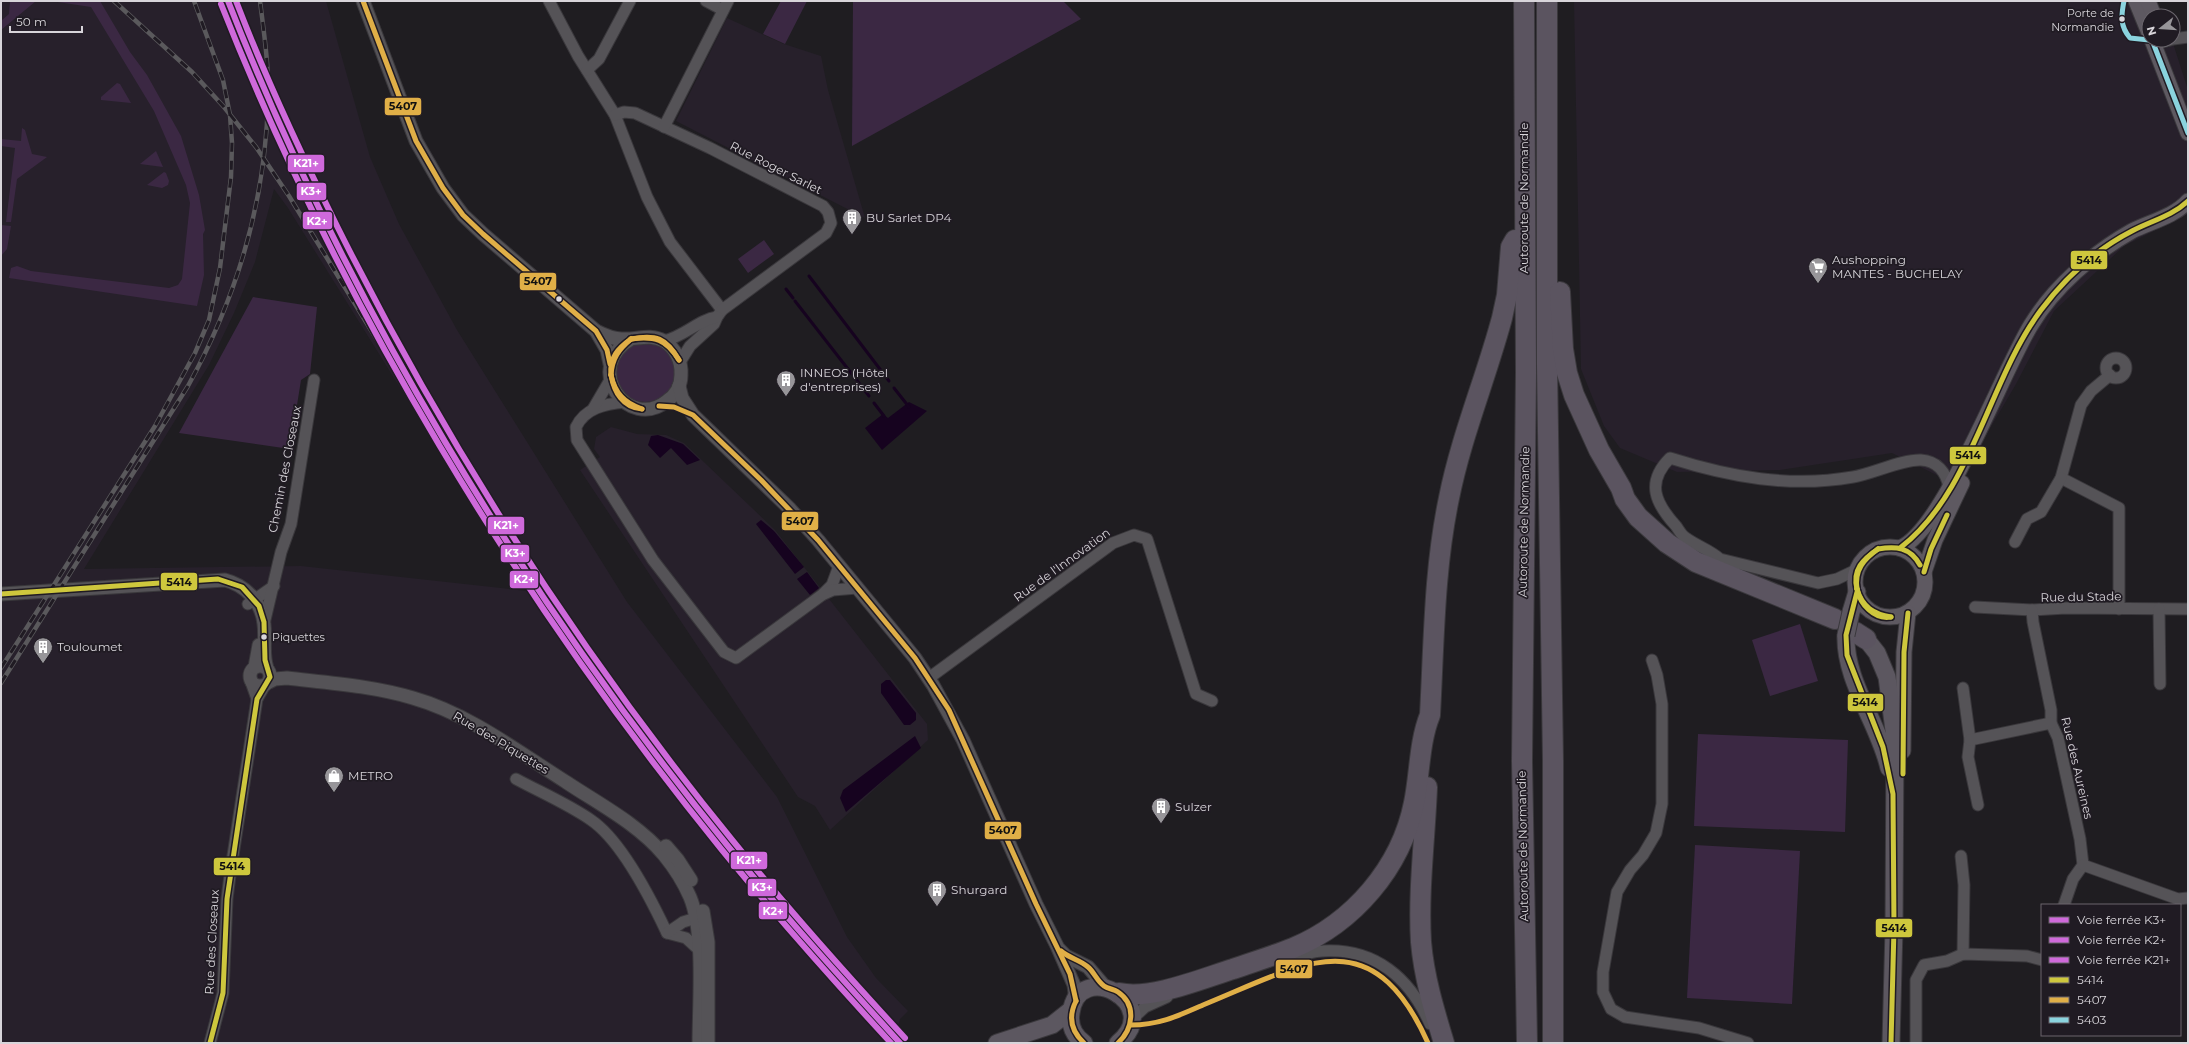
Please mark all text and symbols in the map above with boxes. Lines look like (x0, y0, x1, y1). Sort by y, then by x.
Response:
place label: Porte de Normandie (2051, 6, 2114, 34)
scale bar (10, 8, 82, 34)
north arrow (2141, 8, 2181, 48)
text: 50 m (16, 14, 47, 29)
marker: Porte de Normandie (2117, 14, 2127, 24)
text: N (2143, 25, 2159, 37)
line badge: 5407 (384, 97, 422, 116)
text: 5407 (389, 99, 417, 113)
street label: Autoroute de Normandie (1516, 122, 1531, 274)
street label: Rue Roger Sarlet (728, 138, 825, 197)
line badge: K21+ (287, 154, 325, 173)
text: K21+ (293, 156, 319, 170)
line badge: K3+ (296, 182, 327, 201)
text: K3+ (300, 184, 322, 198)
building icon: BU Sarlet DP4 (841, 207, 863, 235)
place label: BU Sarlet DP4 (866, 210, 952, 225)
line badge: K2+ (302, 211, 333, 230)
text: K2+ (306, 214, 328, 228)
line badge: 5414 (2070, 250, 2108, 270)
place label: Aushopping MANTES - BUCHELAY (1832, 252, 1963, 281)
text: 5414 (2076, 253, 2102, 267)
supermarket icon: Aushopping MANTES - BUCHELAY (1807, 256, 1829, 284)
line badge: 5407 (519, 272, 557, 291)
text: 5407 (524, 274, 552, 288)
unlabelled marker (554, 294, 564, 304)
place label: INNEOS (Hôtel d'entreprises) (800, 365, 888, 394)
building icon: INNEOS (Hôtel d'entreprises) (775, 369, 797, 397)
street label: Chemin des Closeaux (265, 403, 304, 534)
street label: Autoroute de Normandie (1515, 446, 1532, 598)
line badge: 5414 (1949, 446, 1987, 465)
text: 5414 (1955, 448, 1981, 462)
line badge: 5407 (781, 511, 819, 531)
text: 5407 (786, 514, 814, 528)
line badge: K21+ (487, 516, 525, 535)
text: K21+ (493, 518, 519, 532)
street label: Rue de l'Innovation (1011, 525, 1113, 605)
line badge: K3+ (500, 544, 530, 563)
text: K3+ (504, 546, 526, 560)
line badge: K2+ (509, 570, 539, 589)
line badge: 5414 (160, 572, 198, 591)
text: K2+ (513, 572, 535, 586)
text: 5414 (166, 575, 192, 589)
street label: Rue du Stade (2040, 588, 2122, 605)
place label: Piquettes (272, 630, 326, 644)
marker: Piquettes (259, 632, 269, 642)
building icon: Touloumet (32, 636, 54, 664)
place label: Touloumet (57, 639, 123, 654)
line badge: 5414 (1847, 693, 1884, 712)
text: 5414 (1852, 695, 1878, 709)
street label: Rue des Piquettes (451, 708, 552, 777)
street label: Rue des Aureines (2058, 715, 2097, 821)
shop icon: METRO (323, 765, 345, 793)
place label: METRO (348, 768, 393, 783)
street label: Autoroute de Normandie (1514, 770, 1531, 922)
building icon: Sulzer (1150, 796, 1172, 824)
place label: Sulzer (1175, 799, 1212, 814)
line badge: 5407 (984, 821, 1022, 840)
text: 5407 (989, 823, 1017, 837)
line badge: K21+ (730, 851, 768, 870)
text: K21+ (736, 853, 762, 867)
line badge: 5414 (213, 857, 251, 876)
text: 5414 (219, 859, 245, 873)
line badge: K3+ (747, 878, 777, 897)
building icon: Shurgard (926, 879, 948, 907)
text: K3+ (751, 880, 773, 894)
place label: Shurgard (951, 882, 1007, 897)
street label: Rue des Closeaux (201, 888, 222, 995)
line badge: K2+ (758, 901, 788, 920)
text: K2+ (762, 904, 784, 918)
legend (2041, 904, 2181, 1036)
text: Voie ferrée K3+ (2077, 912, 2166, 927)
line badge: 5414 (1875, 918, 1913, 938)
text: 5414 (1881, 921, 1907, 935)
text: Voie ferrée K2+ (2077, 932, 2166, 947)
text: Voie ferrée K21+ (2077, 952, 2171, 967)
line badge: 5407 (1275, 959, 1313, 979)
text: 5407 (1280, 962, 1308, 976)
text: 5414 (2077, 972, 2104, 987)
text: 5407 (2077, 992, 2107, 1007)
text: 5403 (2077, 1012, 2107, 1027)

